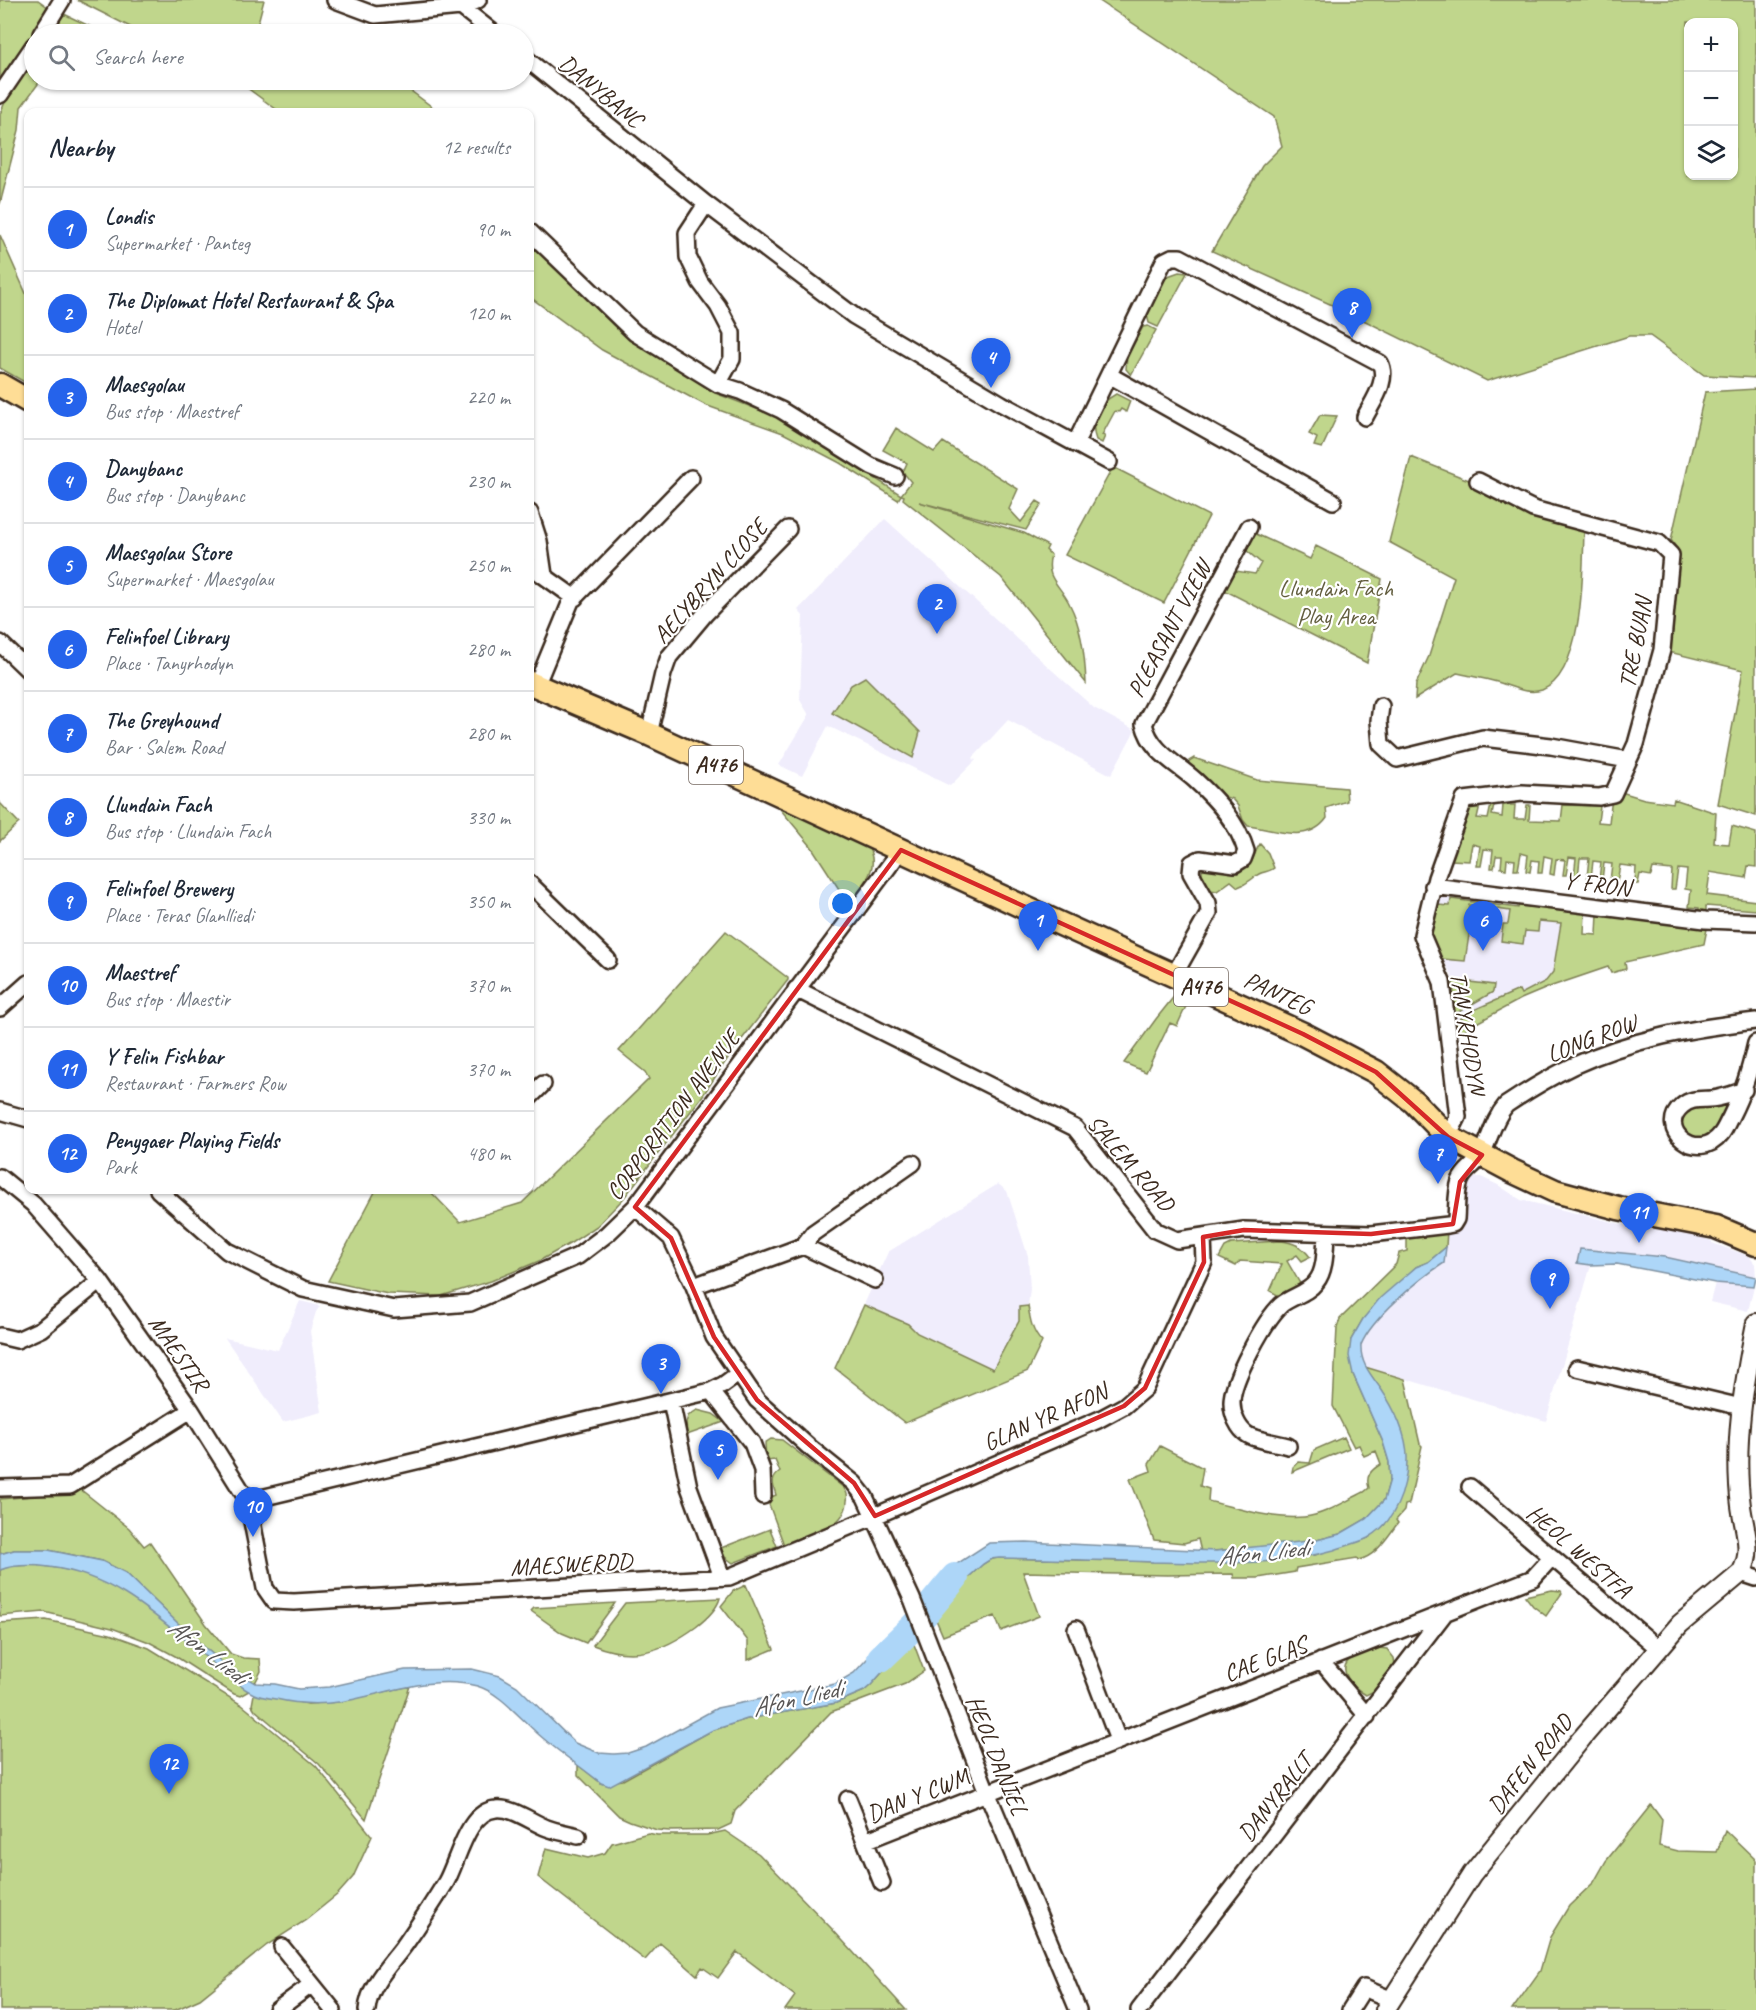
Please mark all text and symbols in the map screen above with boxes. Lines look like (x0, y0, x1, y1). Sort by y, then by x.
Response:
map controls (1684, 18, 1738, 180)
button: + (1684, 18, 1738, 72)
search box (24, 24, 534, 90)
icon: search (45, 41, 78, 74)
text: Search here (93, 43, 183, 71)
street label: DANYBANC (553, 48, 651, 136)
button: − (1684, 72, 1738, 126)
button: layers (1684, 126, 1738, 180)
text: Nearby (48, 131, 113, 164)
text: 12 results (442, 135, 510, 160)
text: Londis (105, 203, 153, 231)
text: 1 (63, 217, 72, 242)
text: 90 m (476, 217, 510, 242)
text: Supermarket · Panteg (105, 231, 250, 256)
text: The Diplomat Hotel Restaurant & Spa (105, 287, 393, 315)
pin: 8 (1332, 288, 1372, 338)
text: 2 (63, 301, 72, 326)
text: 120 m (467, 301, 510, 326)
text: Hotel (105, 315, 140, 340)
pin: 4 (972, 338, 1010, 388)
text: Maesgolau (105, 371, 184, 399)
text: 3 (63, 385, 72, 410)
text: 220 m (467, 385, 510, 410)
text: Bus stop · Maestref (105, 399, 239, 424)
text: Danybanc (105, 455, 182, 483)
text: 4 (63, 469, 72, 494)
text: 230 m (467, 469, 510, 494)
text: Bus stop · Danybanc (105, 483, 245, 508)
street label: AELYBRYN CLOSE (646, 510, 776, 650)
text: Maesgolau Store (105, 539, 231, 567)
street label: PLEASANT VIEW (1121, 552, 1220, 702)
text: 5 (63, 553, 72, 578)
text: 250 m (467, 553, 510, 578)
text: Supermarket · Maesgolau (105, 567, 274, 592)
park label: Llundain Fach Play Area (1279, 573, 1394, 631)
pin: 2 (918, 584, 956, 634)
street label: TRE BUAN (1612, 592, 1659, 691)
text: Felinfoel Library (105, 623, 228, 651)
text: 6 (63, 637, 72, 662)
text: 280 m (467, 637, 510, 662)
text: Place · Tanyrhodyn (105, 651, 233, 676)
text: The Greyhound (105, 707, 218, 735)
text: 7 (63, 721, 72, 746)
text: 280 m (467, 721, 510, 746)
text: Bar · Salem Road (105, 735, 224, 760)
road number: A476 (689, 746, 743, 784)
text: Llundain Fach (105, 791, 212, 819)
text: 8 (63, 805, 72, 830)
text: 330 m (467, 805, 510, 830)
text: Bus stop · Llundain Fach (105, 819, 271, 844)
street label: Y FRON (1562, 865, 1636, 903)
text: Felinfoel Brewery (105, 875, 233, 903)
text: 9 (63, 889, 72, 914)
text: 350 m (467, 889, 510, 914)
your location (828, 889, 857, 918)
pin: 1 (1018, 902, 1058, 951)
pin: 6 (1464, 902, 1502, 951)
text: Place · Teras Glanlliedi (105, 903, 253, 928)
text: Maestref (105, 959, 175, 987)
street label: PANTEG (1239, 964, 1319, 1023)
road number: A476 (1174, 968, 1228, 1006)
street label: TANYRHODYN (1444, 970, 1493, 1100)
text: 10 (59, 973, 77, 998)
text: 370 m (467, 973, 510, 998)
text: Bus stop · Maestir (105, 987, 230, 1012)
street label: LONG ROW (1543, 1006, 1644, 1069)
street label: CORPORATION AVENUE (599, 1022, 749, 1206)
text: Y Felin Fishbar (105, 1043, 223, 1071)
text: 11 (59, 1057, 77, 1082)
text: 370 m (467, 1057, 510, 1082)
text: Restaurant · Farmers Row (105, 1071, 286, 1096)
street label: SALEM ROAD (1081, 1108, 1183, 1219)
text: Penygaer Playing Fields (105, 1127, 279, 1155)
pin: 7 (1418, 1134, 1458, 1184)
text: 12 (59, 1141, 77, 1166)
text: 480 m (467, 1141, 510, 1166)
text: Park (105, 1155, 137, 1180)
pin: 11 (1620, 1194, 1658, 1243)
pin: 9 (1530, 1260, 1570, 1309)
street label: MAESTIR (142, 1309, 218, 1399)
pin: 3 (642, 1344, 680, 1394)
street label: GLAN YR AFON (978, 1375, 1115, 1458)
pin: 5 (698, 1430, 738, 1480)
pin: 10 (234, 1488, 272, 1537)
street label: HEOL WESTFA (1521, 1498, 1638, 1605)
water label: Afon Lliedi (1216, 1530, 1316, 1573)
street label: MAESWERDD (510, 1546, 635, 1582)
water label: Afon Lliedi (161, 1610, 259, 1695)
street label: CAE GLAS (1219, 1628, 1315, 1688)
water label: Afon Lliedi (749, 1670, 851, 1724)
street label: HEOL DANIEL (959, 1691, 1035, 1820)
street label: DAFEN ROAD (1481, 1707, 1581, 1820)
street label: DANYRALLT (1231, 1743, 1322, 1847)
pin: 12 (150, 1744, 188, 1794)
street label: DAN Y CWM (862, 1760, 975, 1829)

